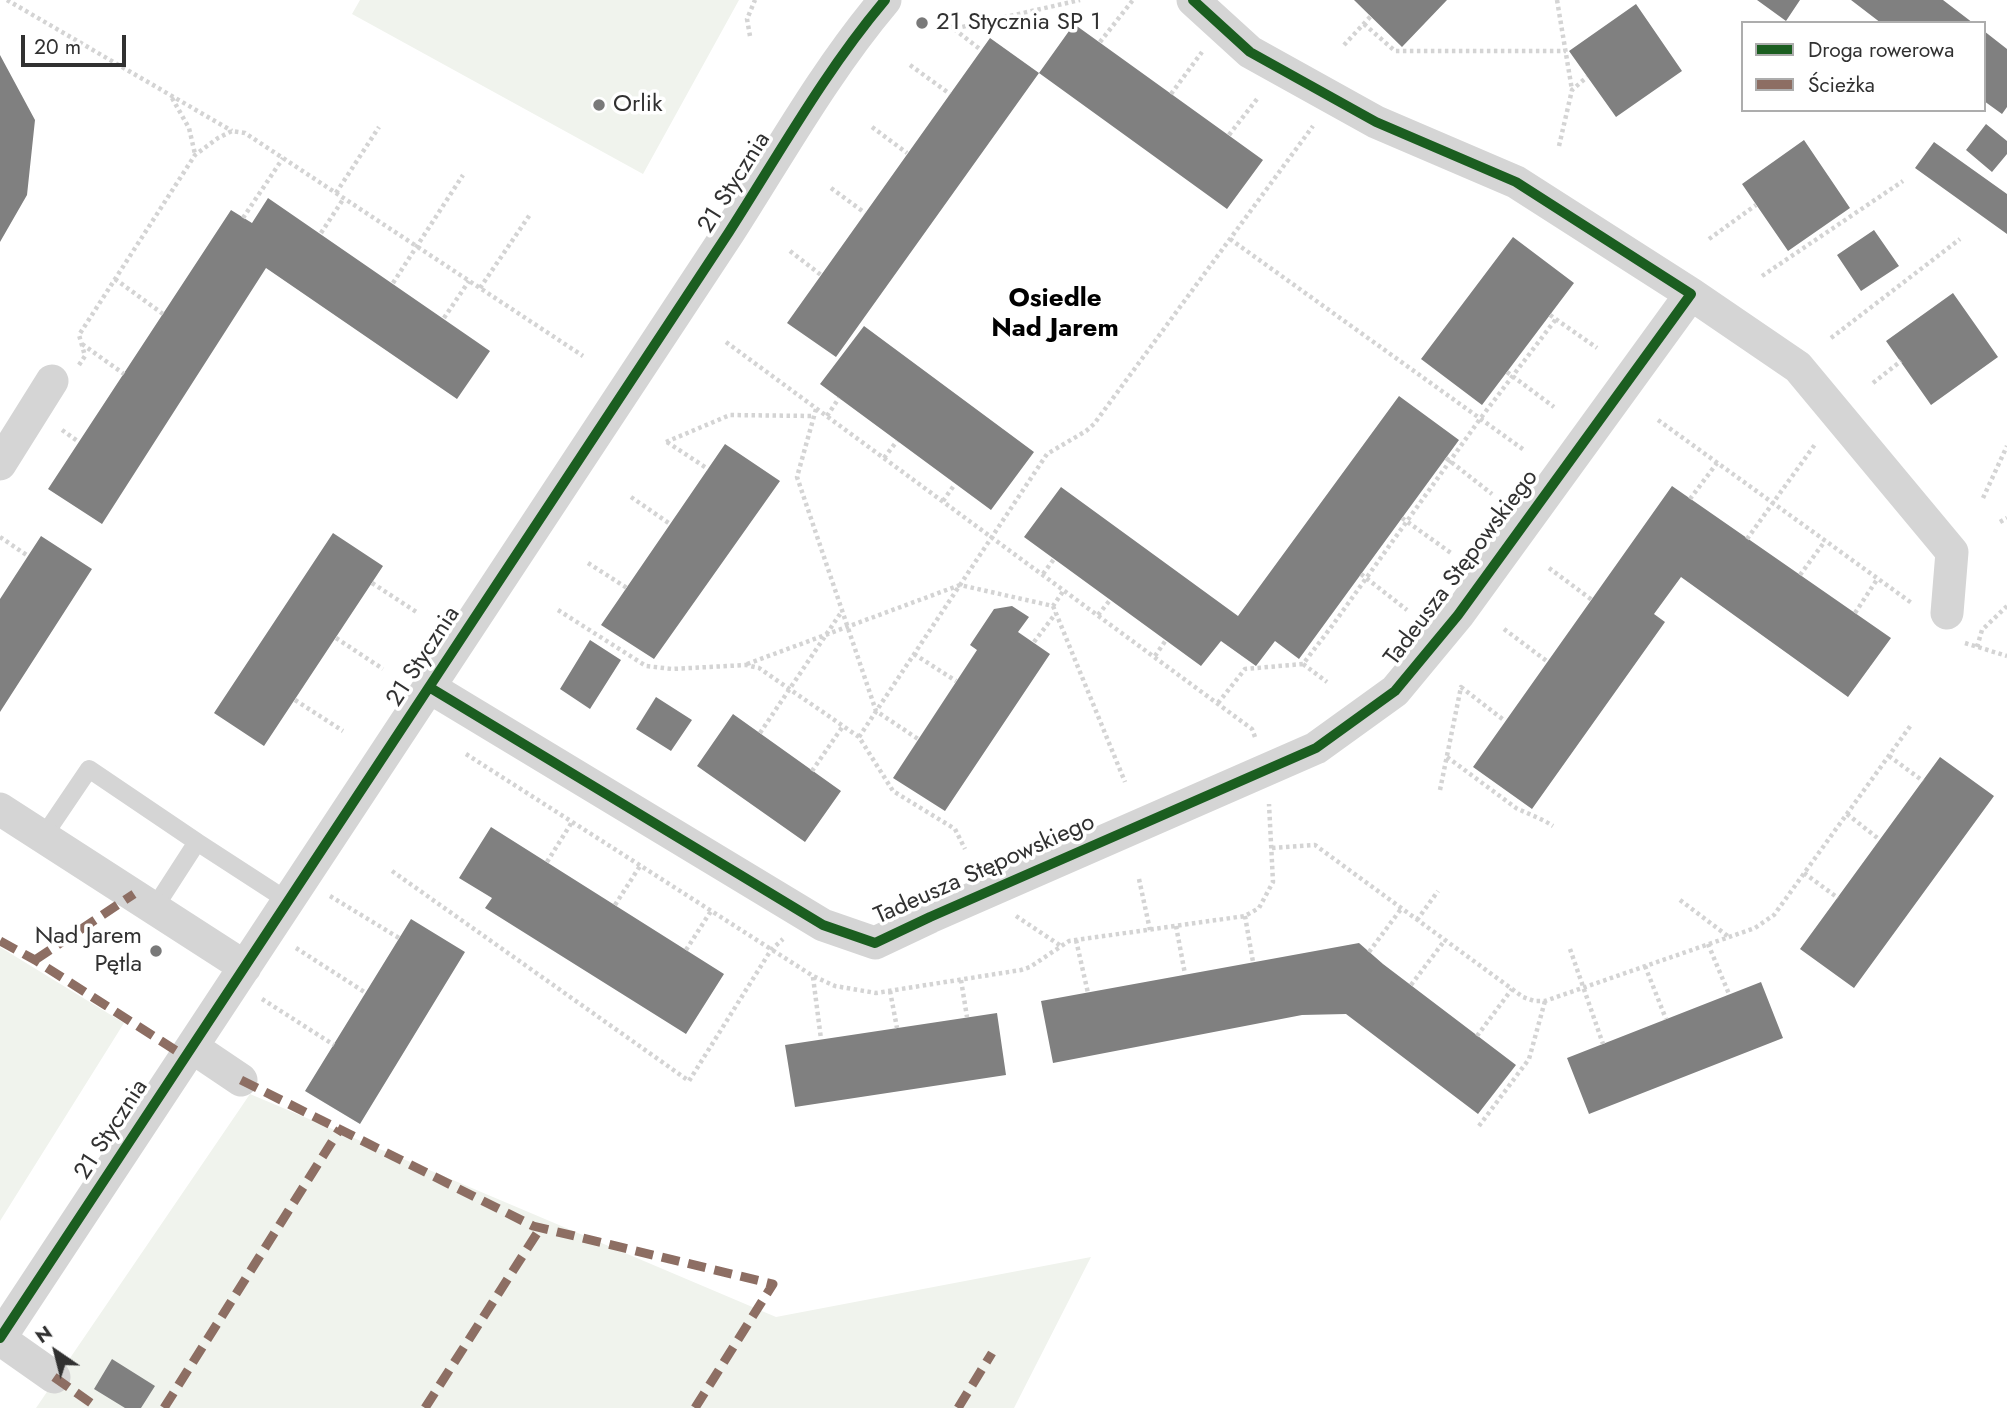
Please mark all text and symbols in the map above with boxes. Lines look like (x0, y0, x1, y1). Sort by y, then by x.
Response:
place label: 21 Stycznia SP 1 (936, 9, 1101, 37)
marker: 21 Stycznia SP 1 (914, 15, 930, 31)
scale bar (24, 21, 130, 65)
legend (1741, 21, 1986, 112)
text: 20 m (34, 32, 81, 62)
text: Droga rowerowa (1808, 35, 1954, 65)
text: Ścieżka (1808, 70, 1875, 100)
place label: Orlik (613, 91, 663, 119)
marker: Orlik (591, 97, 607, 113)
street label: 21 Stycznia (693, 127, 777, 239)
district label: Osiedle Nad Jarem (991, 284, 1119, 346)
street label: Tadeusza Stępowskiego (1379, 464, 1545, 672)
street label: 21 Stycznia (381, 601, 467, 713)
street label: Tadeusza Stępowskiego (870, 808, 1100, 932)
place label: Nad Jarem Pętla (35, 923, 142, 979)
marker: Nad Jarem Pętla (148, 943, 164, 959)
street label: 21 Stycznia (69, 1074, 155, 1186)
north arrow (21, 1317, 91, 1387)
text: N (30, 1319, 58, 1350)

